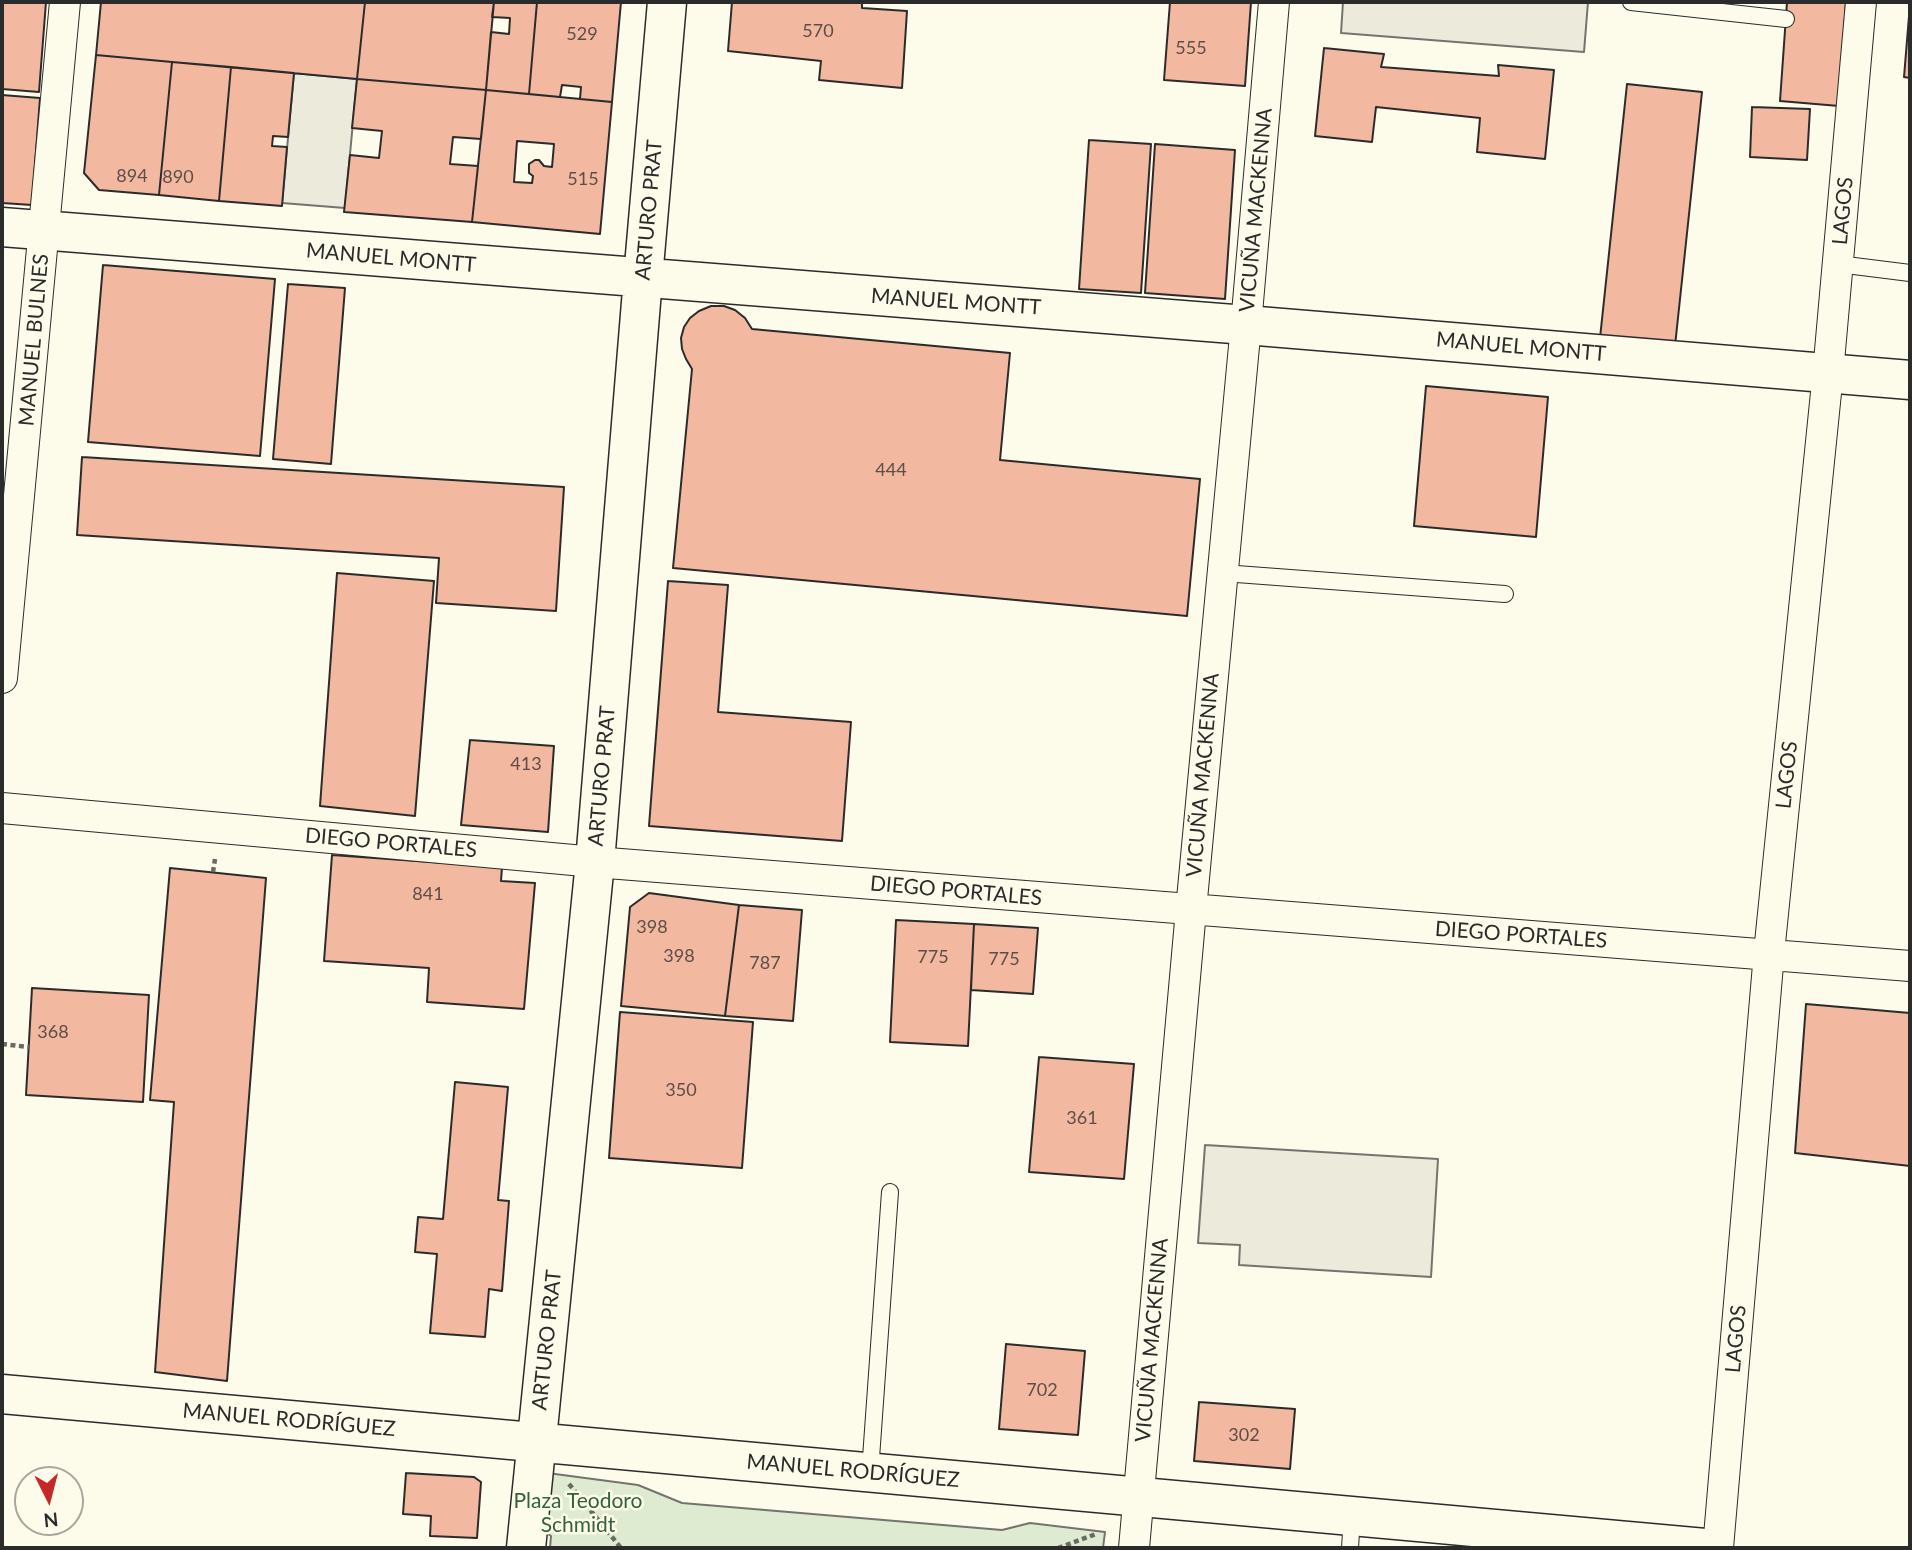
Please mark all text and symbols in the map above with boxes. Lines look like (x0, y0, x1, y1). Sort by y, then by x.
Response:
house number: 570 (802, 20, 834, 42)
house number: 529 (566, 23, 598, 45)
house number: 555 (1175, 37, 1207, 59)
street label: VICUÑA MACKENNA (1235, 107, 1277, 313)
street label: ARTURO PRAT (630, 139, 668, 281)
house number: 894 (116, 165, 148, 187)
house number: 890 (162, 166, 194, 188)
house number: 515 (567, 168, 599, 190)
street label: LAGOS (1827, 176, 1859, 246)
street label: MANUEL MONTT (305, 238, 477, 278)
street label: MANUEL BULNES (14, 253, 54, 427)
street label: MANUEL MONTT (870, 283, 1042, 321)
street label: MANUEL MONTT (1435, 327, 1607, 367)
house number: 444 (875, 459, 907, 481)
street label: VICUÑA MACKENNA (1182, 672, 1224, 878)
street label: ARTURO PRAT (583, 705, 621, 847)
street label: LAGOS (1771, 740, 1803, 810)
house number: 413 (510, 753, 542, 775)
street label: DIEGO PORTALES (304, 823, 478, 863)
street label: DIEGO PORTALES (869, 871, 1043, 911)
house number: 841 (412, 883, 444, 905)
house number: 398 (636, 916, 668, 938)
street label: DIEGO PORTALES (1434, 916, 1608, 954)
house number: 398 (663, 945, 695, 967)
house number: 775 (917, 946, 949, 968)
house number: 775 (988, 948, 1020, 970)
house number: 787 (749, 952, 781, 974)
house number: 368 (37, 1021, 69, 1043)
house number: 350 (665, 1079, 697, 1101)
house number: 361 (1066, 1107, 1098, 1129)
street label: VICUÑA MACKENNA (1131, 1237, 1173, 1443)
street label: ARTURO PRAT (527, 1269, 567, 1411)
street label: LAGOS (1720, 1304, 1752, 1374)
house number: 702 (1026, 1379, 1058, 1401)
street label: MANUEL RODRÍGUEZ (181, 1398, 397, 1442)
house number: 302 (1228, 1424, 1260, 1446)
street label: MANUEL RODRÍGUEZ (745, 1449, 961, 1493)
north arrow (14, 1466, 84, 1536)
park label: Plaza Teodoro Schmidt (514, 1488, 642, 1538)
text: N (43, 1508, 60, 1533)

